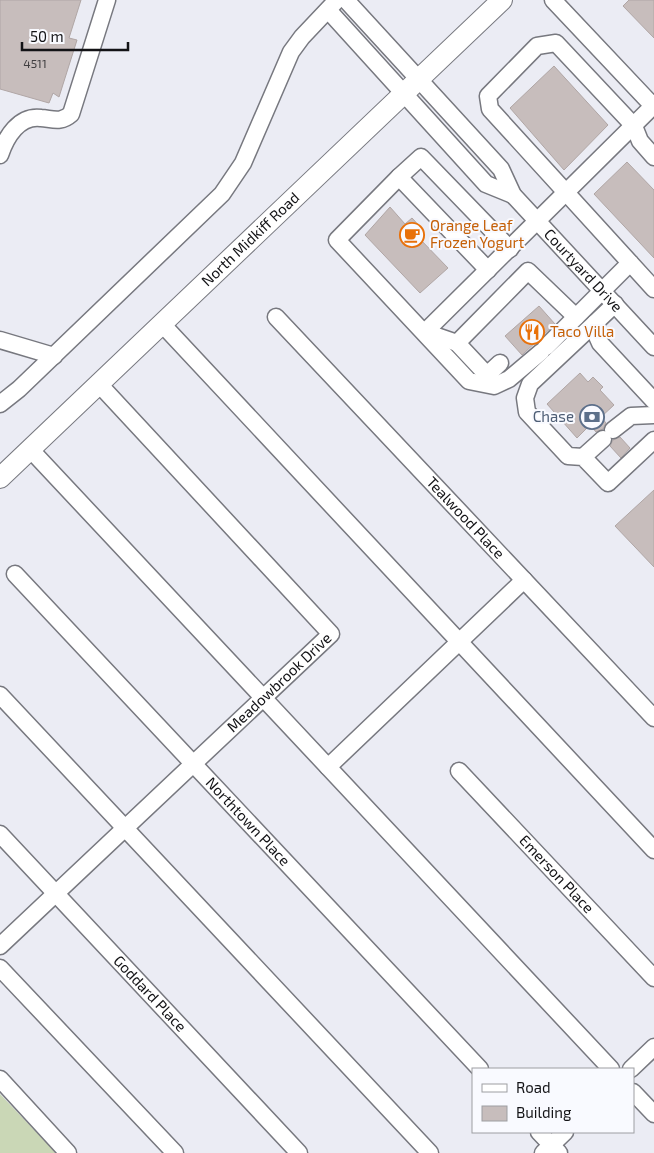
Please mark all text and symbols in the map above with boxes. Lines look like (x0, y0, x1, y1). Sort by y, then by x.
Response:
scale bar (22, 20, 129, 52)
text: 50 m (30, 27, 64, 45)
house number: 4511 (23, 56, 47, 70)
street label: North Midkiff Road (197, 188, 303, 289)
place label: Orange Leaf Frozen Yogurt (430, 216, 525, 251)
cafe icon: Orange Leaf Frozen Yogurt (399, 222, 425, 248)
street label: Courtyard Drive (541, 225, 627, 315)
restaurant icon: Taco Villa (519, 319, 545, 345)
place label: Taco Villa (550, 322, 614, 340)
bank icon: Chase (579, 404, 605, 430)
place label: Chase (533, 407, 574, 425)
street label: Tealwood Place (423, 472, 509, 562)
street label: Meadowbrook Drive (223, 628, 335, 735)
street label: Northtown Place (203, 773, 294, 869)
street label: Emerson Place (516, 831, 598, 917)
street label: Goddard Place (110, 951, 191, 1035)
legend (472, 1068, 634, 1133)
text: Road (516, 1078, 551, 1096)
text: Building (516, 1103, 572, 1121)

